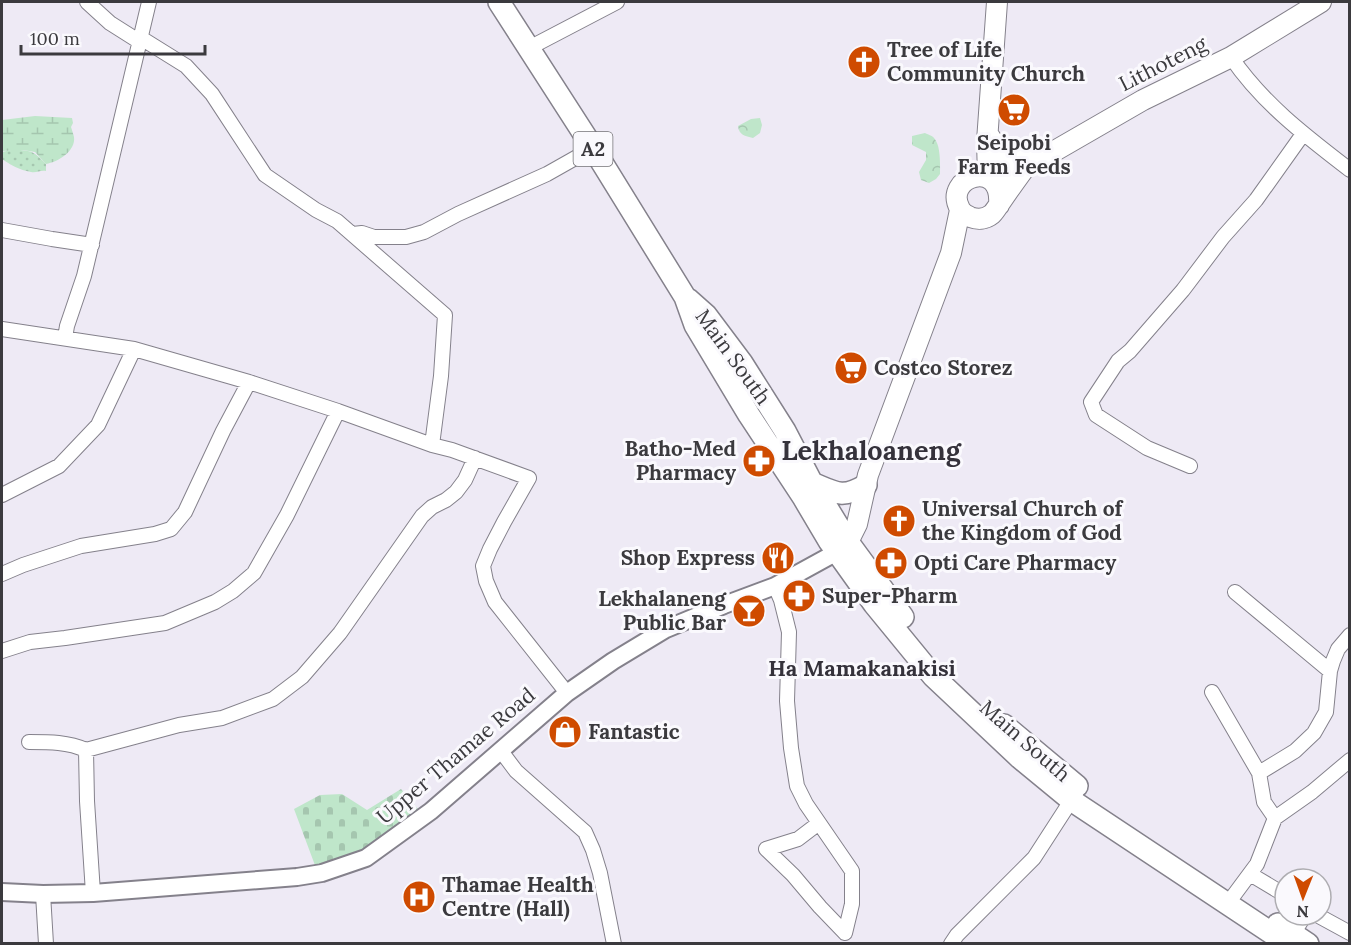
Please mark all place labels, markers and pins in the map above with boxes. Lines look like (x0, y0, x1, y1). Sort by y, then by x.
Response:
place label: Tree of Life Community Church (887, 36, 1085, 87)
church icon: Tree of Life Community Church (846, 44, 882, 80)
supermarket icon: Seipobi Farm Feeds (996, 92, 1032, 128)
place label: Seipobi Farm Feeds (957, 129, 1071, 180)
supermarket icon: Costco Storez (833, 350, 869, 386)
place label: Costco Storez (874, 354, 1013, 381)
place label: Batho-Med Pharmacy (624, 435, 736, 486)
pharmacy icon: Batho-Med Pharmacy (741, 443, 777, 479)
place label: Universal Church of the Kingdom of God (922, 495, 1124, 546)
church icon: Universal Church of the Kingdom of God (881, 503, 917, 539)
restaurant icon: Shop Express (760, 540, 796, 576)
place label: Shop Express (621, 544, 755, 571)
pharmacy icon: Opti Care Pharmacy (873, 545, 909, 581)
place label: Opti Care Pharmacy (914, 549, 1117, 576)
pharmacy icon: Super-Pharm (781, 578, 817, 614)
place label: Super-Pharm (822, 582, 958, 609)
place label: Lekhalaneng Public Bar (598, 585, 727, 636)
bar icon: Lekhalaneng Public Bar (731, 593, 767, 629)
shop icon: Fantastic (547, 714, 583, 750)
place label: Fantastic (588, 718, 680, 745)
place label: Thamae Health Centre (Hall) (442, 871, 594, 922)
hospital icon: Thamae Health Centre (Hall) (401, 879, 437, 915)

